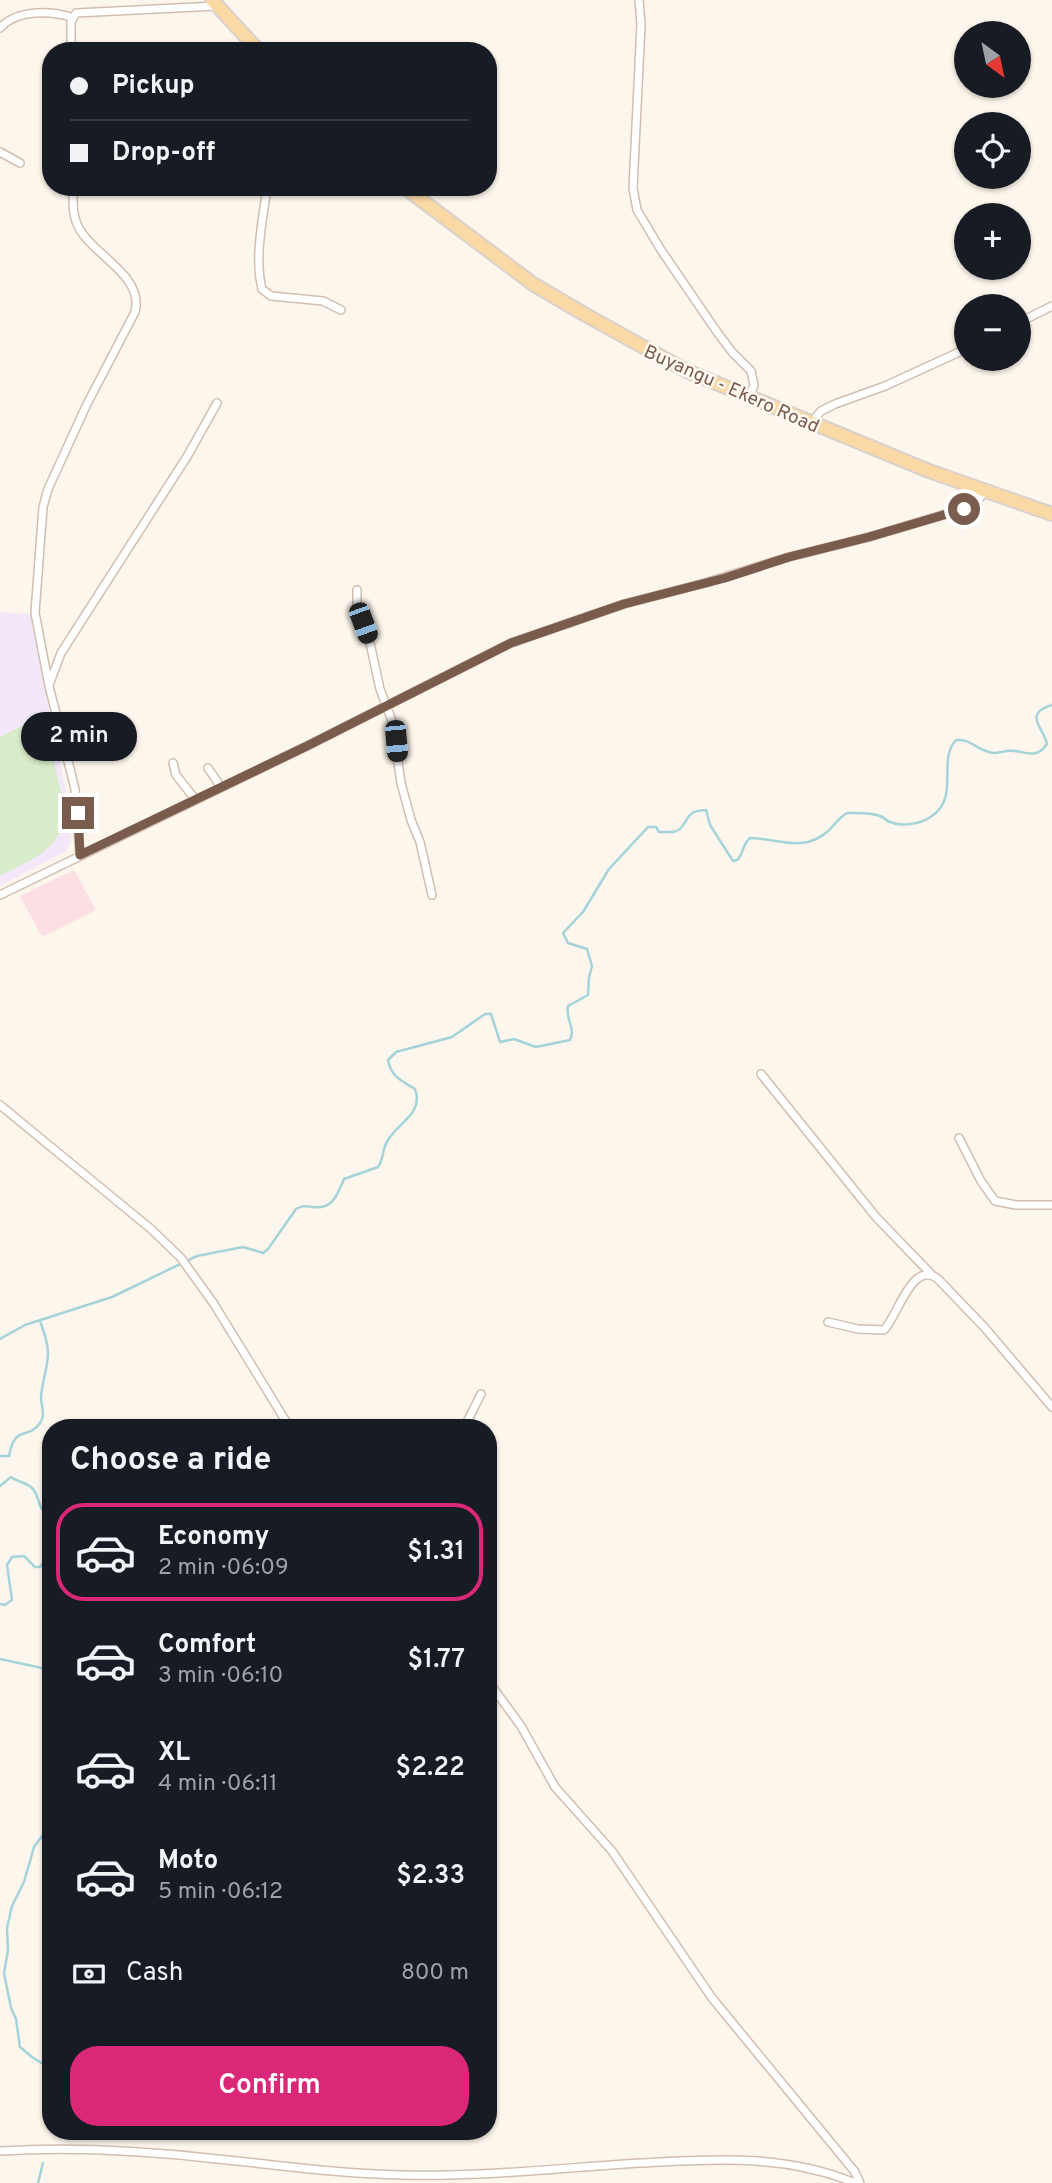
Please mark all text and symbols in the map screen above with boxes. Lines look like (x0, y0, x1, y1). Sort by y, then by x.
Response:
north arrow (954, 21, 1031, 98)
map controls (954, 21, 1031, 371)
text: Pickup (112, 70, 195, 103)
button: locate (954, 112, 1031, 189)
text: Drop-off (112, 137, 215, 170)
button: + (954, 203, 1031, 280)
button: − (954, 294, 1031, 371)
street label: Buyangu - Ekero Road (640, 340, 823, 439)
route start (948, 493, 980, 525)
car (346, 600, 381, 646)
callout: 2 min (20, 712, 136, 760)
car (384, 719, 409, 763)
text: 2 min (49, 722, 109, 751)
route end (62, 797, 94, 829)
text: Choose a ride (70, 1441, 271, 1481)
icon: car (74, 1521, 137, 1584)
text: Economy (158, 1521, 269, 1554)
text: $1.31 (407, 1536, 465, 1569)
text: 2 min · 06:09 (158, 1554, 289, 1583)
icon: car (74, 1629, 137, 1692)
text: Comfort (158, 1629, 256, 1662)
text: $1.77 (408, 1644, 465, 1677)
text: 3 min · 06:10 (158, 1662, 283, 1691)
icon: car (74, 1737, 137, 1800)
text: XL (158, 1737, 190, 1770)
text: $2.22 (396, 1752, 465, 1785)
text: 4 min · 06:11 (158, 1770, 278, 1799)
icon: car (74, 1845, 137, 1908)
text: Moto (158, 1845, 218, 1878)
text: $2.33 (396, 1860, 465, 1893)
text: 5 min · 06:12 (158, 1878, 283, 1907)
icon: cash (70, 1955, 108, 1993)
text: Cash (126, 1957, 183, 1990)
text: 800 m (401, 1959, 469, 1988)
button: Confirm (70, 2046, 469, 2126)

